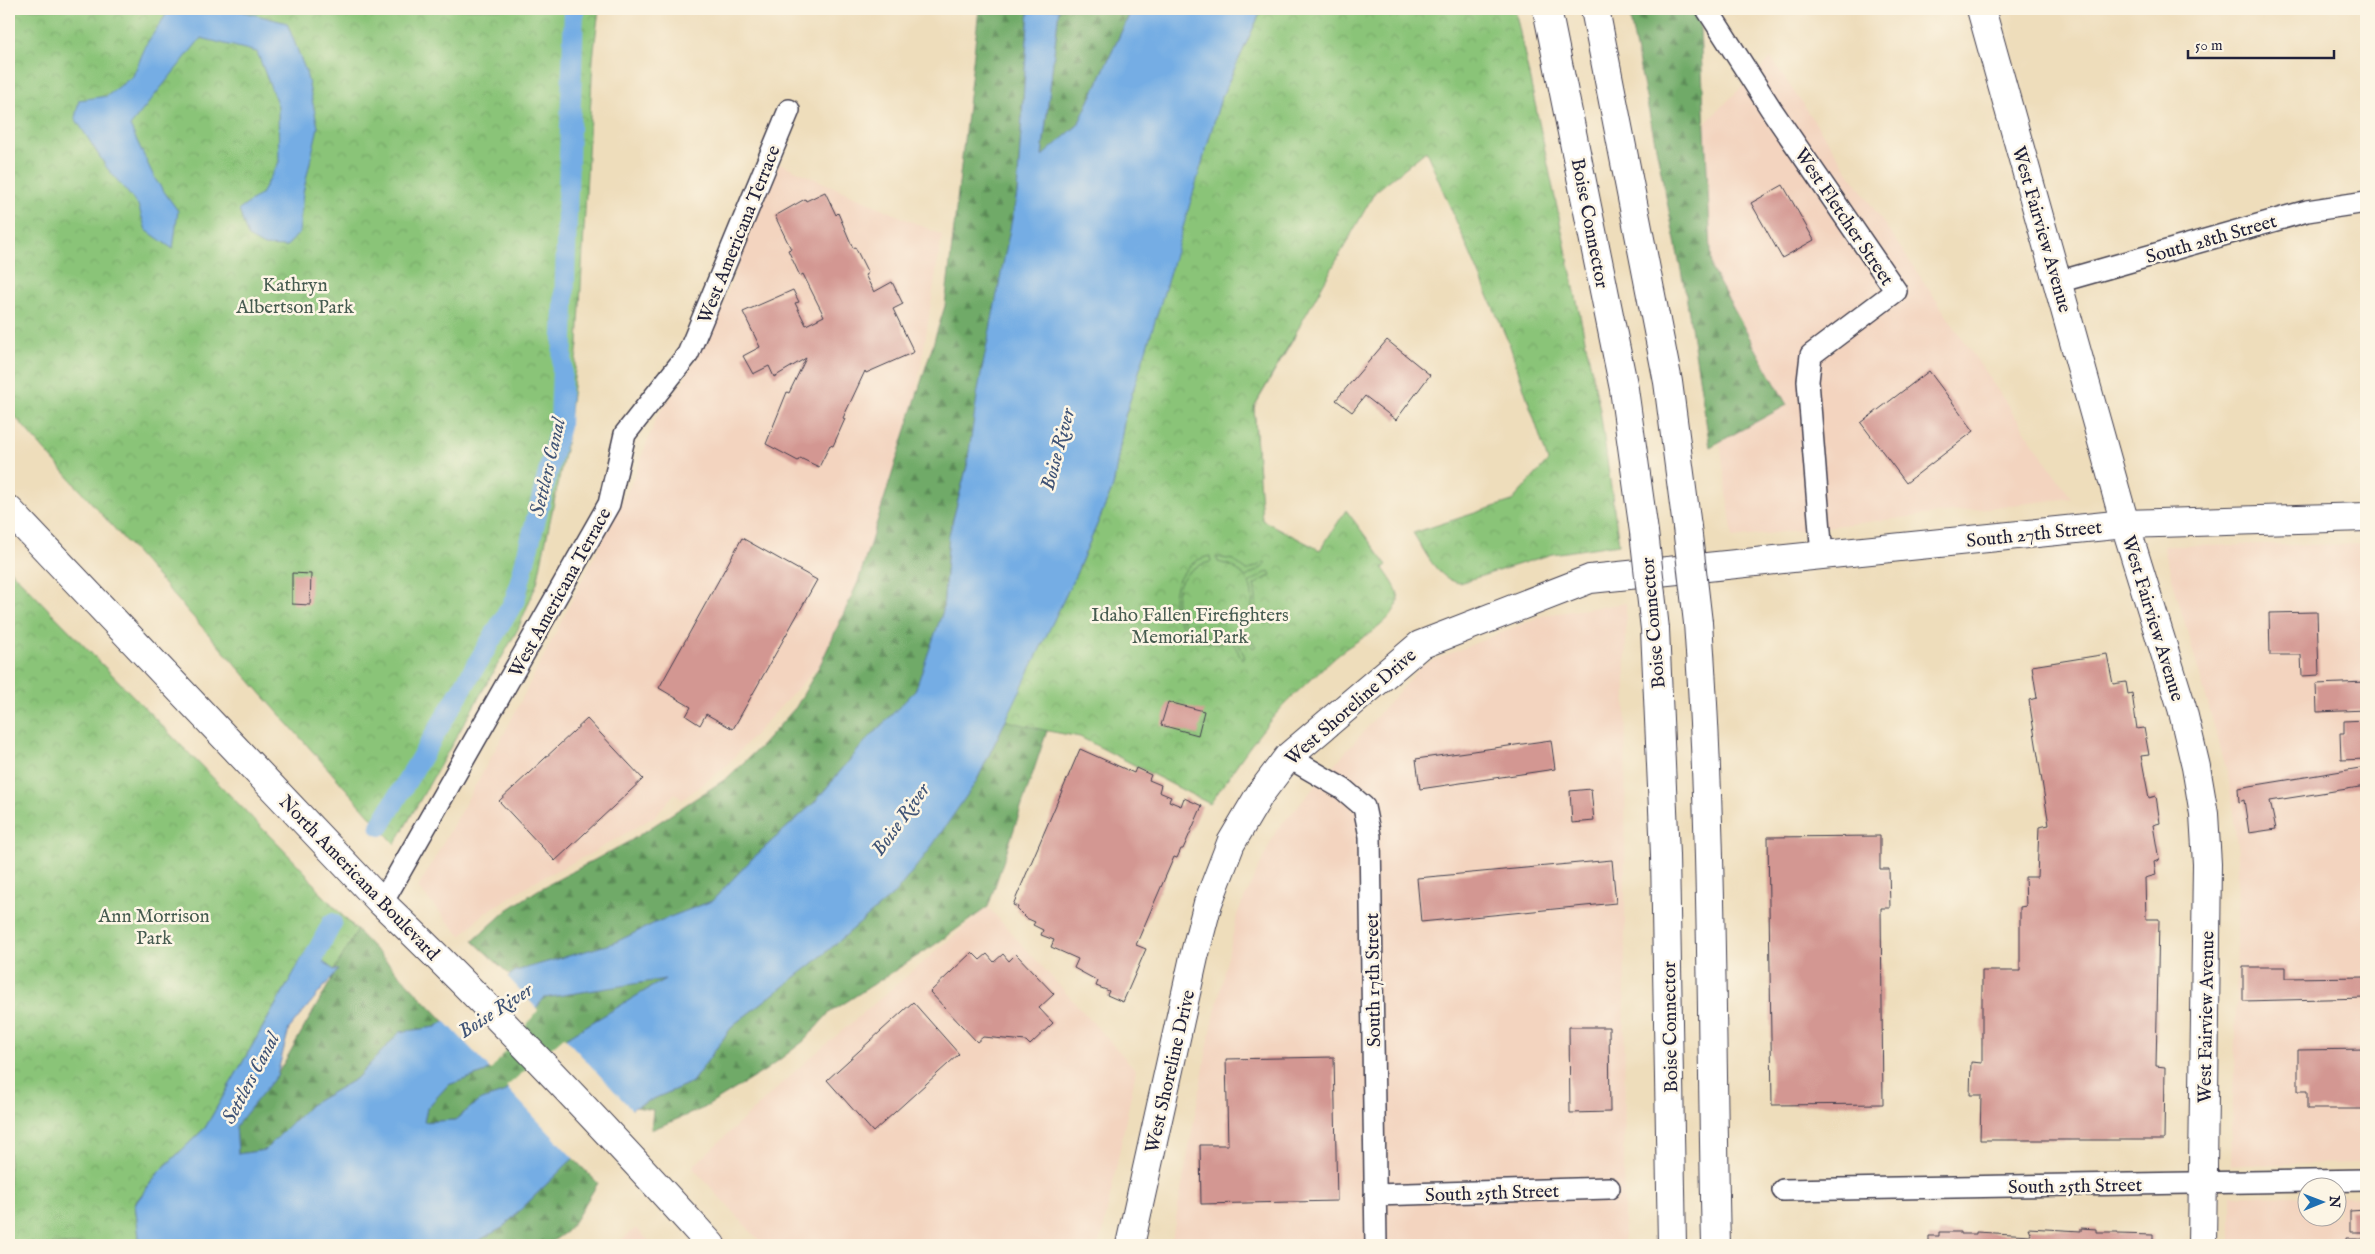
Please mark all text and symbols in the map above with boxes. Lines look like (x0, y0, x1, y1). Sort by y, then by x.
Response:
scale bar (2188, 28, 2334, 60)
text: 50 m (2195, 36, 2223, 55)
street label: West Americana Terrace (693, 142, 787, 327)
street label: West Fletcher Street (1788, 144, 1899, 291)
street label: West Fairview Avenue (2006, 144, 2076, 316)
street label: Boise Connector (1565, 156, 1613, 290)
street label: South 28th Street (2143, 210, 2280, 270)
park label: Kathryn Albertson Park (235, 274, 355, 320)
water label: Boise River (1036, 405, 1082, 493)
water label: Settlers Canal (525, 414, 572, 519)
street label: West Americana Terrace (504, 504, 617, 682)
street label: South 27th Street (1965, 516, 2104, 554)
street label: West Fairview Avenue (2115, 533, 2189, 705)
street label: Boise Connector (1636, 556, 1672, 690)
park label: Idaho Fallen Firefighters Memorial Park (1091, 604, 1289, 650)
street label: West Shoreline Drive (1281, 644, 1422, 771)
water label: Boise River (867, 778, 937, 861)
street label: North Americana Boulevard (273, 791, 445, 967)
park label: Ann Morrison Park (97, 905, 210, 951)
street label: South 17th Street (1361, 912, 1387, 1047)
street label: West Fairview Avenue (2193, 930, 2221, 1103)
street label: Boise Connector (1658, 961, 1684, 1093)
water label: Boise River (454, 977, 539, 1045)
street label: West Shoreline Drive (1141, 987, 1201, 1155)
water label: Settlers Canal (217, 1027, 287, 1129)
street label: South 25th Street (2008, 1174, 2143, 1200)
north arrow (2298, 1176, 2348, 1226)
street label: South 25th Street (1425, 1180, 1560, 1208)
text: N (2325, 1195, 2343, 1208)

